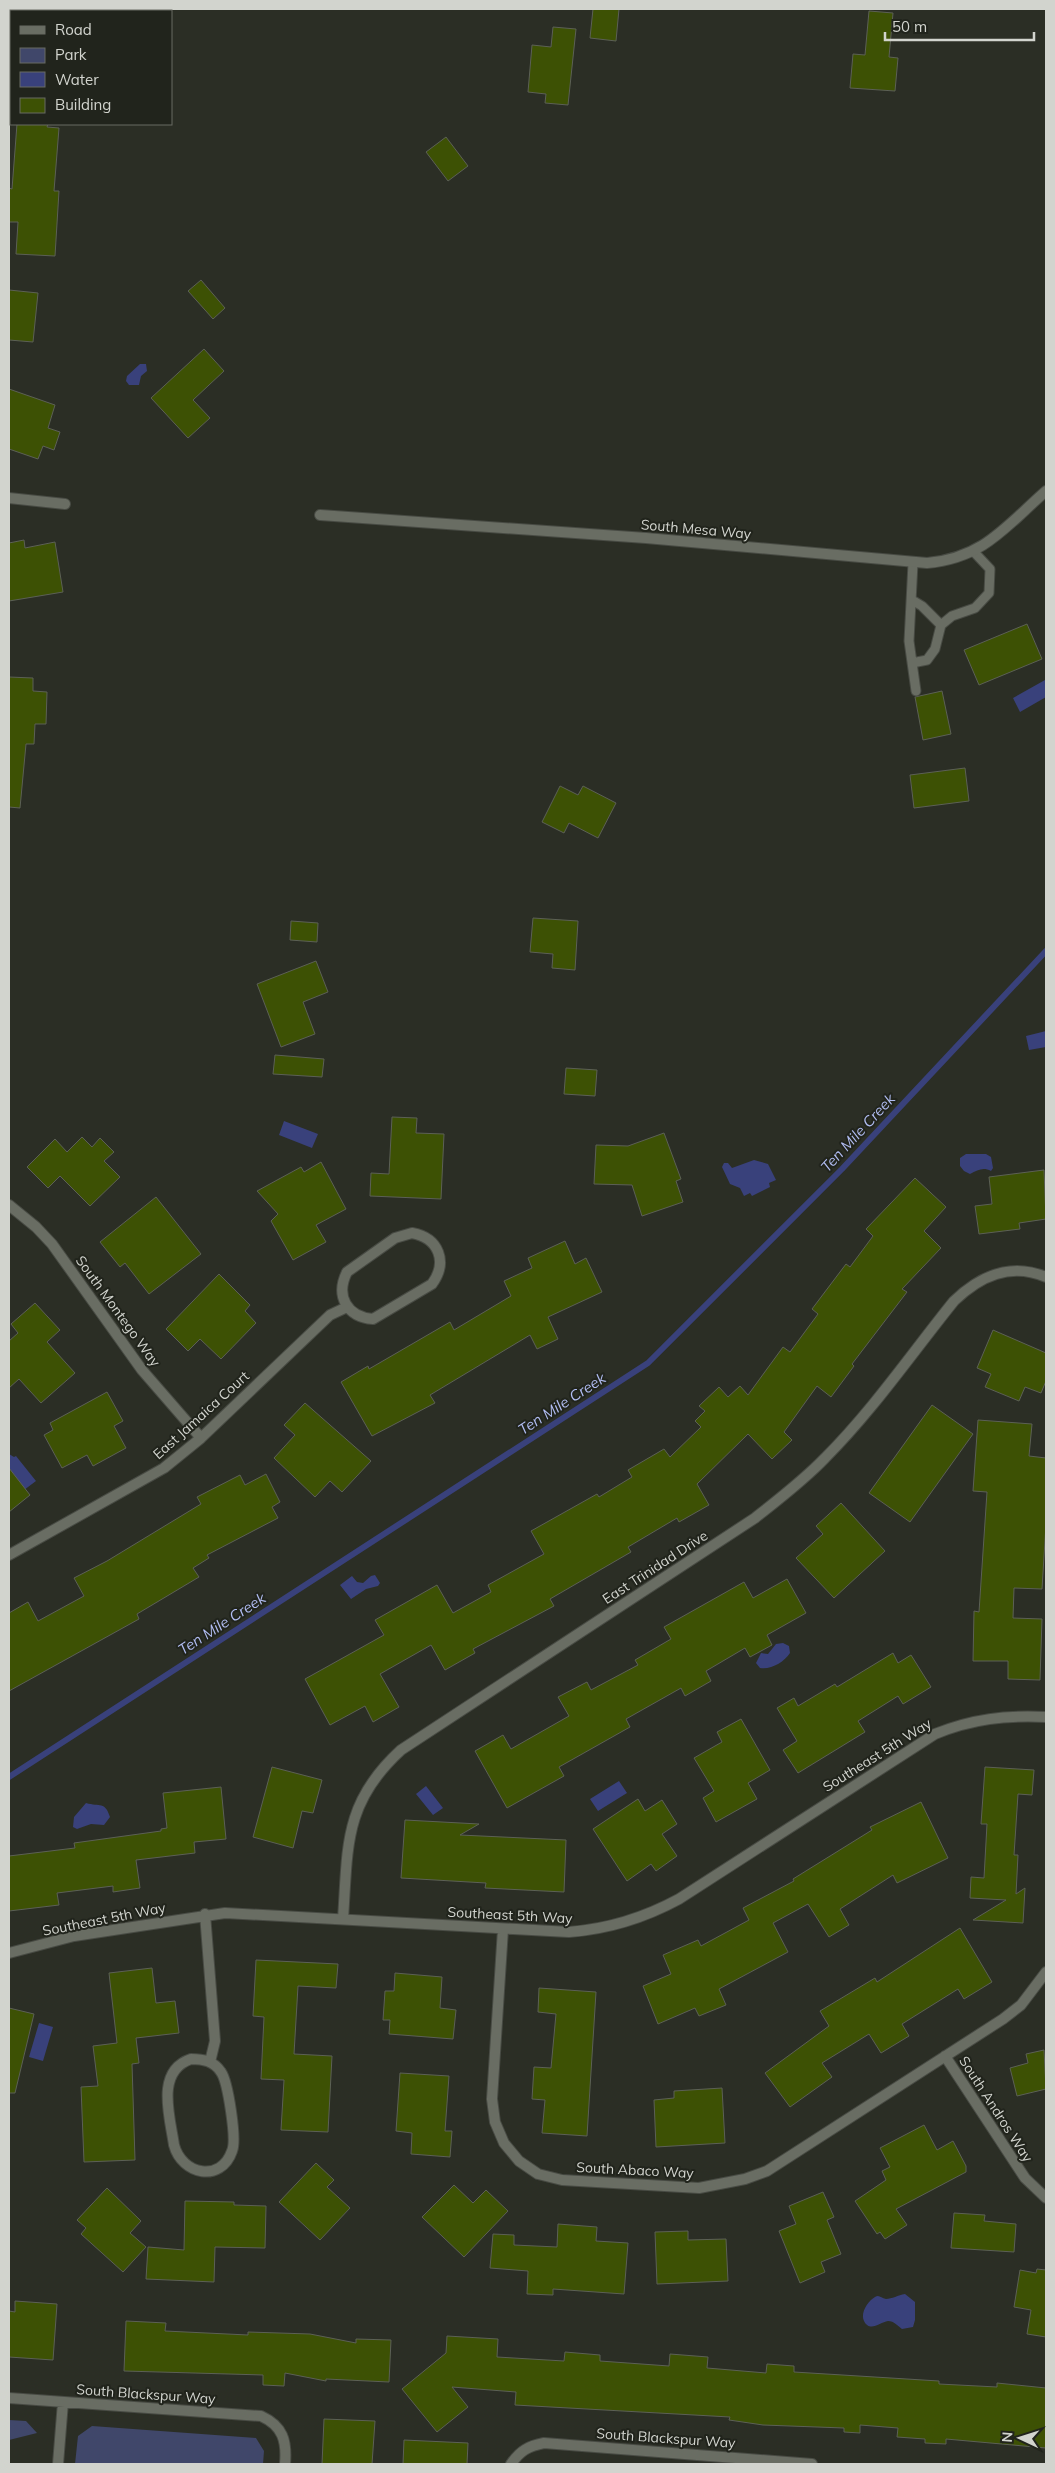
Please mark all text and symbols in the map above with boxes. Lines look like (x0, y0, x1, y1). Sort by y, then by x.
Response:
legend (10, 10, 172, 125)
scale bar (885, 10, 1034, 42)
text: 50 m (892, 17, 927, 36)
text: Road (55, 20, 92, 39)
text: Park (55, 45, 87, 64)
text: Water (55, 70, 99, 89)
text: Building (55, 95, 111, 114)
street label: South Mesa Way (640, 515, 752, 543)
water label: Ten Mile Creek (816, 1088, 900, 1176)
street label: South Montego Way (72, 1252, 165, 1370)
street label: East Jamaica Court (149, 1367, 253, 1463)
water label: Ten Mile Creek (514, 1368, 610, 1439)
street label: East Trinidad Drive (599, 1526, 711, 1608)
water label: Ten Mile Creek (174, 1588, 270, 1659)
street label: Southeast 5th Way (819, 1714, 935, 1796)
street label: Southeast 5th Way (41, 1898, 168, 1940)
street label: Southeast 5th Way (447, 1903, 573, 1927)
street label: South Andros Way (955, 2053, 1037, 2166)
street label: South Abaco Way (576, 2158, 695, 2182)
street label: South Blackspur Way (76, 2380, 217, 2408)
north arrow (995, 2413, 1045, 2463)
street label: South Blackspur Way (596, 2424, 737, 2452)
text: N (998, 2431, 1016, 2443)

